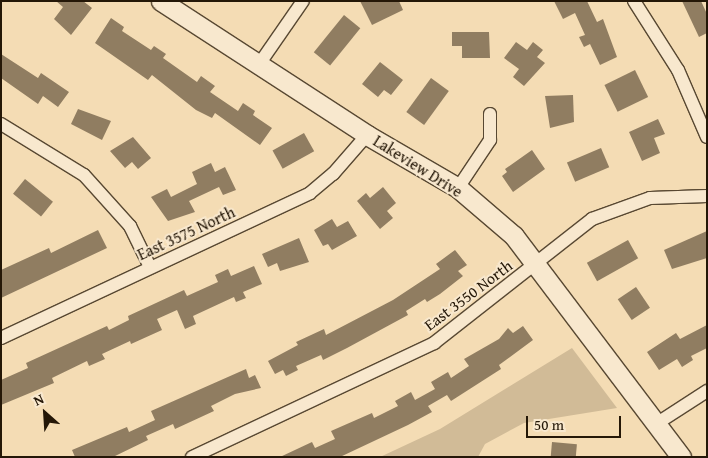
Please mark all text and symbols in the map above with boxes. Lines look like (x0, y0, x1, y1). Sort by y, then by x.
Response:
street label: Lakeview Drive (370, 131, 466, 201)
street label: East 3575 North (134, 202, 238, 264)
street label: East 3550 North (420, 256, 516, 334)
north arrow (20, 388, 70, 438)
text: N (30, 388, 47, 411)
scale bar (528, 406, 623, 438)
text: 50 m (534, 414, 564, 435)

